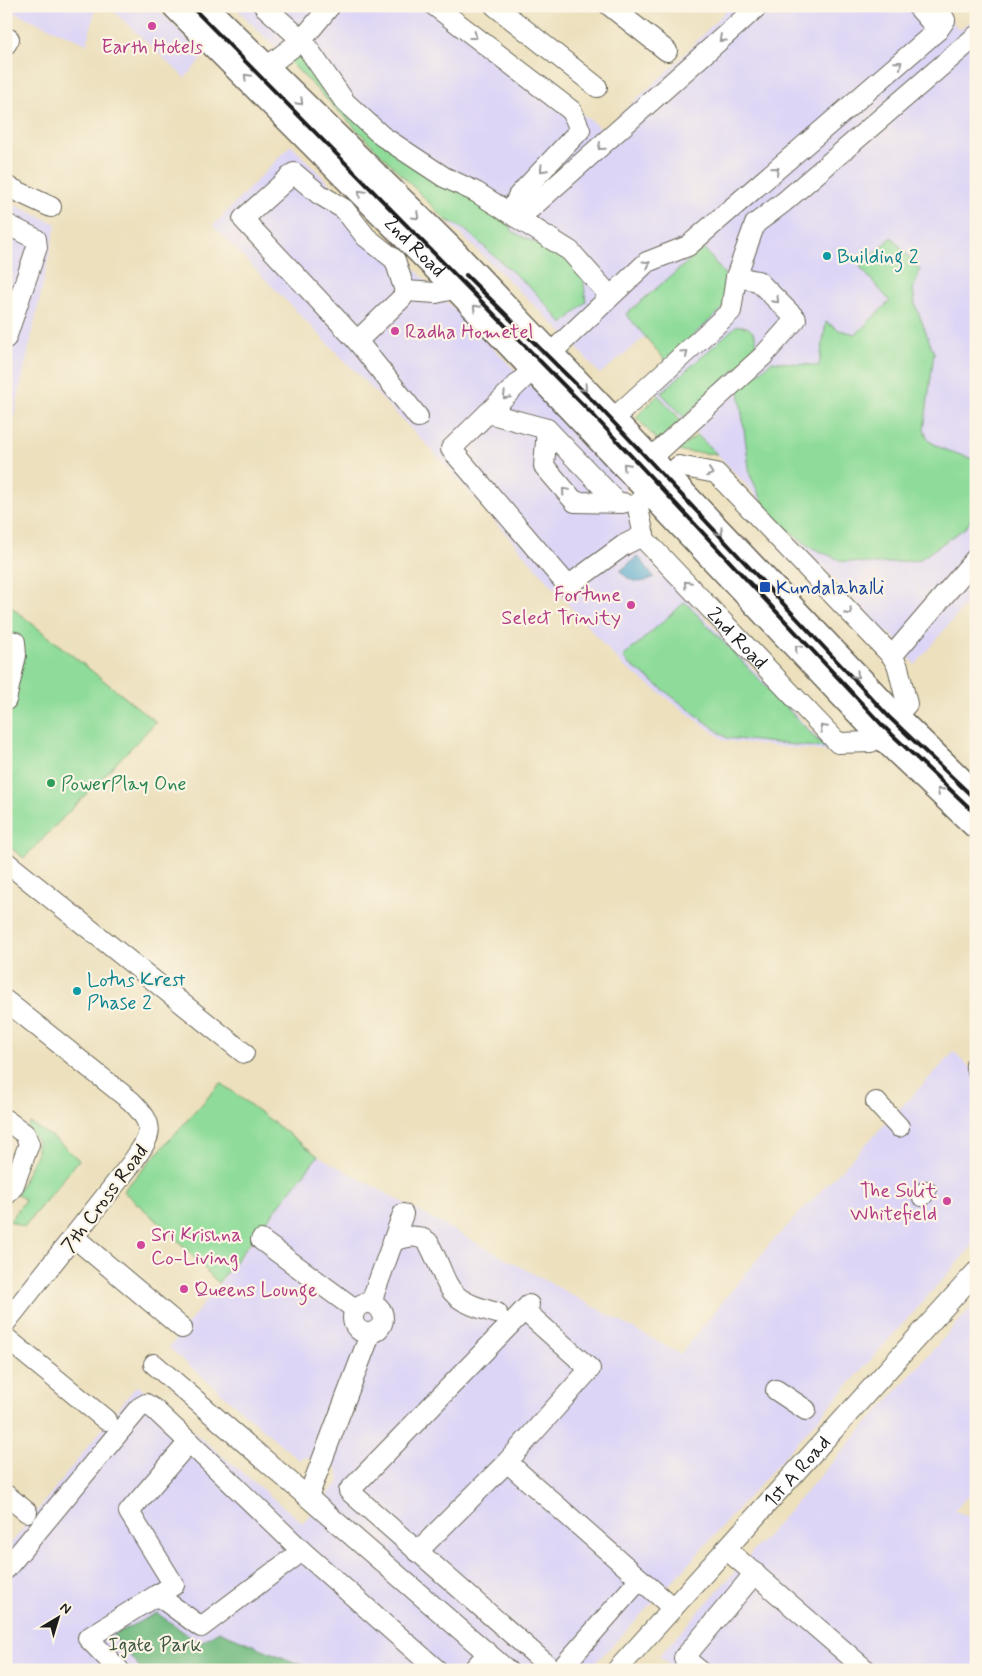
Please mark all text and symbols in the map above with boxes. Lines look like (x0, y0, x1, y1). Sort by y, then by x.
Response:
marker: Earth Hotels (146, 20, 158, 32)
one-way arrow (468, 30, 478, 39)
one-way arrow (719, 33, 728, 42)
place label: Earth Hotels (101, 34, 203, 61)
one-way arrow (894, 60, 903, 69)
one-way arrow (244, 74, 253, 83)
one-way arrow (294, 97, 303, 106)
one-way arrow (597, 141, 606, 150)
one-way arrow (540, 163, 549, 172)
one-way arrow (771, 166, 780, 175)
one-way arrow (358, 190, 367, 199)
one-way arrow (410, 210, 419, 219)
street label: 2nd Road (378, 211, 451, 284)
place label: Building 2 (837, 244, 919, 273)
marker: Building 2 (821, 250, 833, 262)
one-way arrow (641, 261, 650, 271)
one-way arrow (771, 294, 780, 303)
one-way arrow (473, 305, 482, 314)
place label: Radha Hometel (405, 319, 534, 346)
marker: Radha Hometel (389, 325, 401, 337)
one-way arrow (679, 350, 688, 359)
one-way arrow (578, 382, 587, 391)
one-way arrow (502, 390, 511, 399)
one-way arrow (623, 462, 632, 471)
one-way arrow (705, 468, 714, 478)
one-way arrow (562, 487, 571, 496)
one-way arrow (714, 527, 723, 536)
place label: Kundalahalli (776, 575, 884, 602)
marker: Kundalahalli (758, 580, 772, 594)
one-way arrow (684, 581, 693, 590)
place label: Fortune Select Trinity (501, 582, 621, 632)
marker: Fortune Select Trinity (625, 599, 637, 611)
street label: 2nd Road (701, 602, 773, 676)
one-way arrow (843, 606, 852, 615)
one-way arrow (795, 645, 804, 654)
one-way arrow (850, 670, 859, 679)
one-way arrow (820, 724, 829, 733)
place label: PowerPlay One (61, 771, 187, 798)
marker: PowerPlay One (45, 777, 57, 789)
one-way arrow (937, 788, 946, 797)
place label: Lotus Krest Phase 2 (87, 967, 186, 1017)
marker: Lotus Krest Phase 2 (71, 985, 83, 997)
street label: 7th Cross Road (56, 1139, 155, 1259)
place label: The Sulit Whitefield (850, 1178, 937, 1228)
marker: The Sulit Whitefield (941, 1195, 953, 1207)
place label: Sri Krishna Co-Living (151, 1222, 241, 1272)
marker: Sri Krishna Co-Living (135, 1239, 147, 1251)
place label: Queens Lounge (194, 1277, 317, 1306)
marker: Queens Lounge (178, 1283, 190, 1295)
street label: 1st A Road (758, 1430, 837, 1514)
north arrow (32, 1594, 82, 1644)
text: N (56, 1599, 75, 1619)
park label: Igate Park (108, 1632, 202, 1659)

